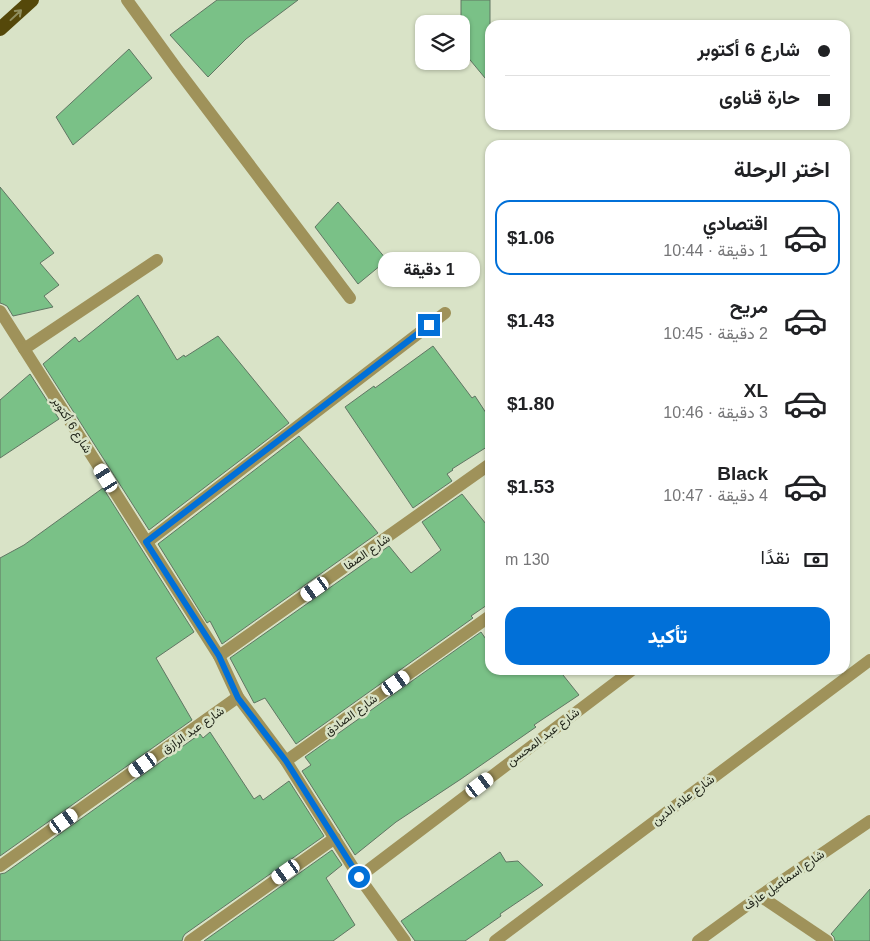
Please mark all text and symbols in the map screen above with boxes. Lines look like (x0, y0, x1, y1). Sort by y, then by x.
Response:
one-way arrow (9, 9, 22, 20)
map controls (415, 15, 470, 70)
button: layers (415, 15, 470, 70)
text: شارع 6 أكتوبر (697, 39, 800, 60)
text: حارة قناوى (719, 87, 800, 108)
text: اختر الرحلة (734, 157, 830, 182)
text: اقتصادي (703, 213, 768, 234)
icon: car (783, 215, 828, 260)
text: $1.06 (507, 227, 555, 248)
text: 1 دقيقة · 10:44 (663, 242, 768, 259)
callout: 1 دقيقة (378, 252, 480, 288)
text: 1 دقيقة (403, 261, 455, 278)
text: مريح (730, 296, 768, 317)
icon: car (783, 298, 828, 343)
text: $1.43 (507, 310, 555, 331)
route end (418, 314, 440, 336)
text: 2 دقيقة · 10:45 (663, 325, 768, 342)
text: XL (744, 380, 768, 401)
icon: car (783, 381, 828, 426)
text: $1.80 (507, 393, 555, 414)
street label: شارع 6 أكتوبر (47, 394, 95, 457)
text: 3 دقيقة · 10:46 (663, 404, 768, 421)
car (91, 461, 120, 495)
text: Black (717, 463, 768, 484)
icon: car (783, 464, 828, 509)
text: $1.53 (507, 476, 555, 497)
text: 4 دقيقة · 10:47 (663, 487, 768, 504)
street label: شارع الصفا (341, 531, 394, 575)
icon: cash (802, 546, 830, 574)
text: نقدًا (761, 547, 790, 568)
text: 130 m (505, 551, 549, 568)
car (298, 574, 331, 604)
button: تأكيد (505, 607, 830, 665)
car (379, 668, 412, 698)
street label: شارع الصادق (322, 691, 381, 740)
street label: شارع عبد الرازق (159, 703, 228, 758)
street label: شارع عبد المحسن (504, 705, 583, 771)
car (126, 750, 159, 780)
car (463, 770, 496, 800)
street label: شارع علاء الدين (649, 772, 718, 830)
car (47, 806, 80, 836)
street label: شارع اسماعيل عارف (741, 847, 828, 915)
car (269, 857, 302, 887)
route start (348, 866, 370, 888)

